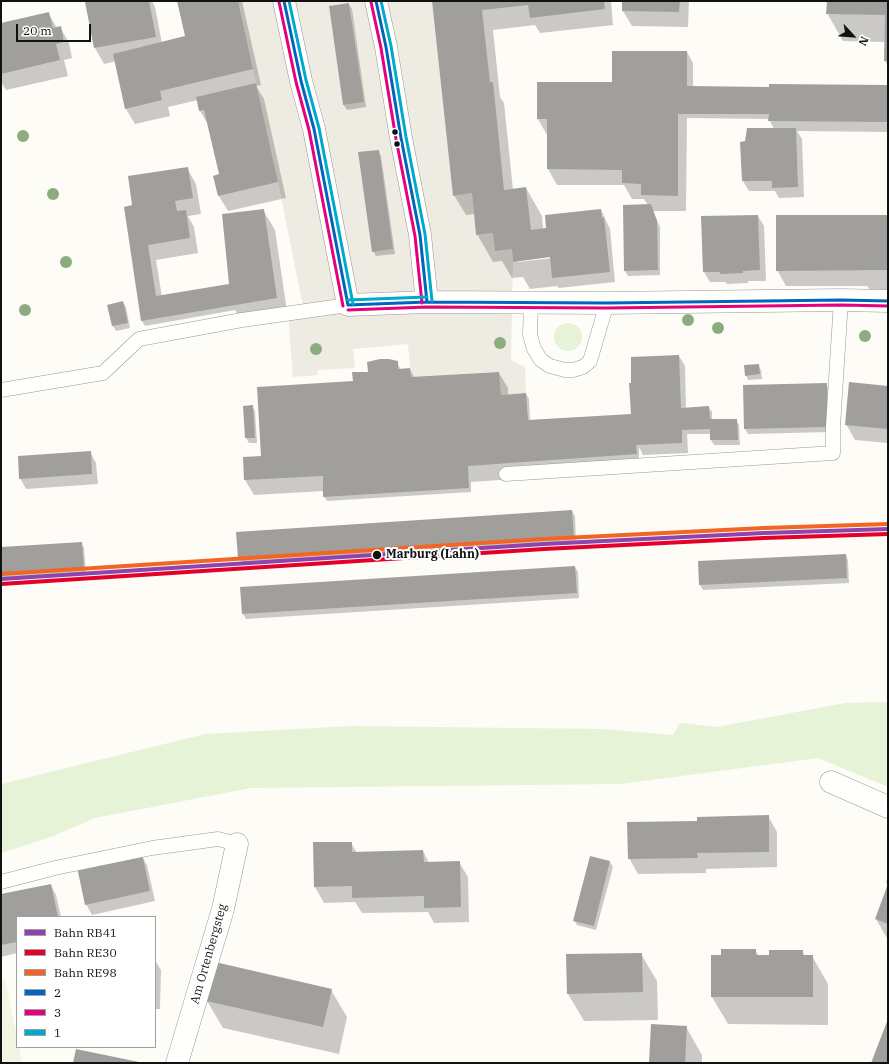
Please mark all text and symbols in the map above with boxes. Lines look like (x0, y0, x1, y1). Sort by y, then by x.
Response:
scale bar (18, 16, 93, 42)
north arrow (833, 16, 873, 56)
text: 20 m (23, 23, 52, 38)
text: N (856, 34, 872, 48)
unlabelled marker (390, 127, 400, 137)
unlabelled marker (392, 139, 402, 149)
place label: Marburg (Lahn) (386, 548, 479, 562)
marker: Marburg (Lahn) (371, 549, 383, 561)
street label: Am Ortenbergsteg (188, 902, 230, 1006)
legend (16, 916, 156, 1048)
text: Bahn RB41 (54, 925, 117, 940)
text: Bahn RE30 (54, 945, 117, 960)
text: Bahn RE98 (54, 965, 117, 980)
text: 2 (54, 985, 61, 1000)
text: 3 (54, 1005, 61, 1020)
text: 1 (54, 1025, 61, 1040)

